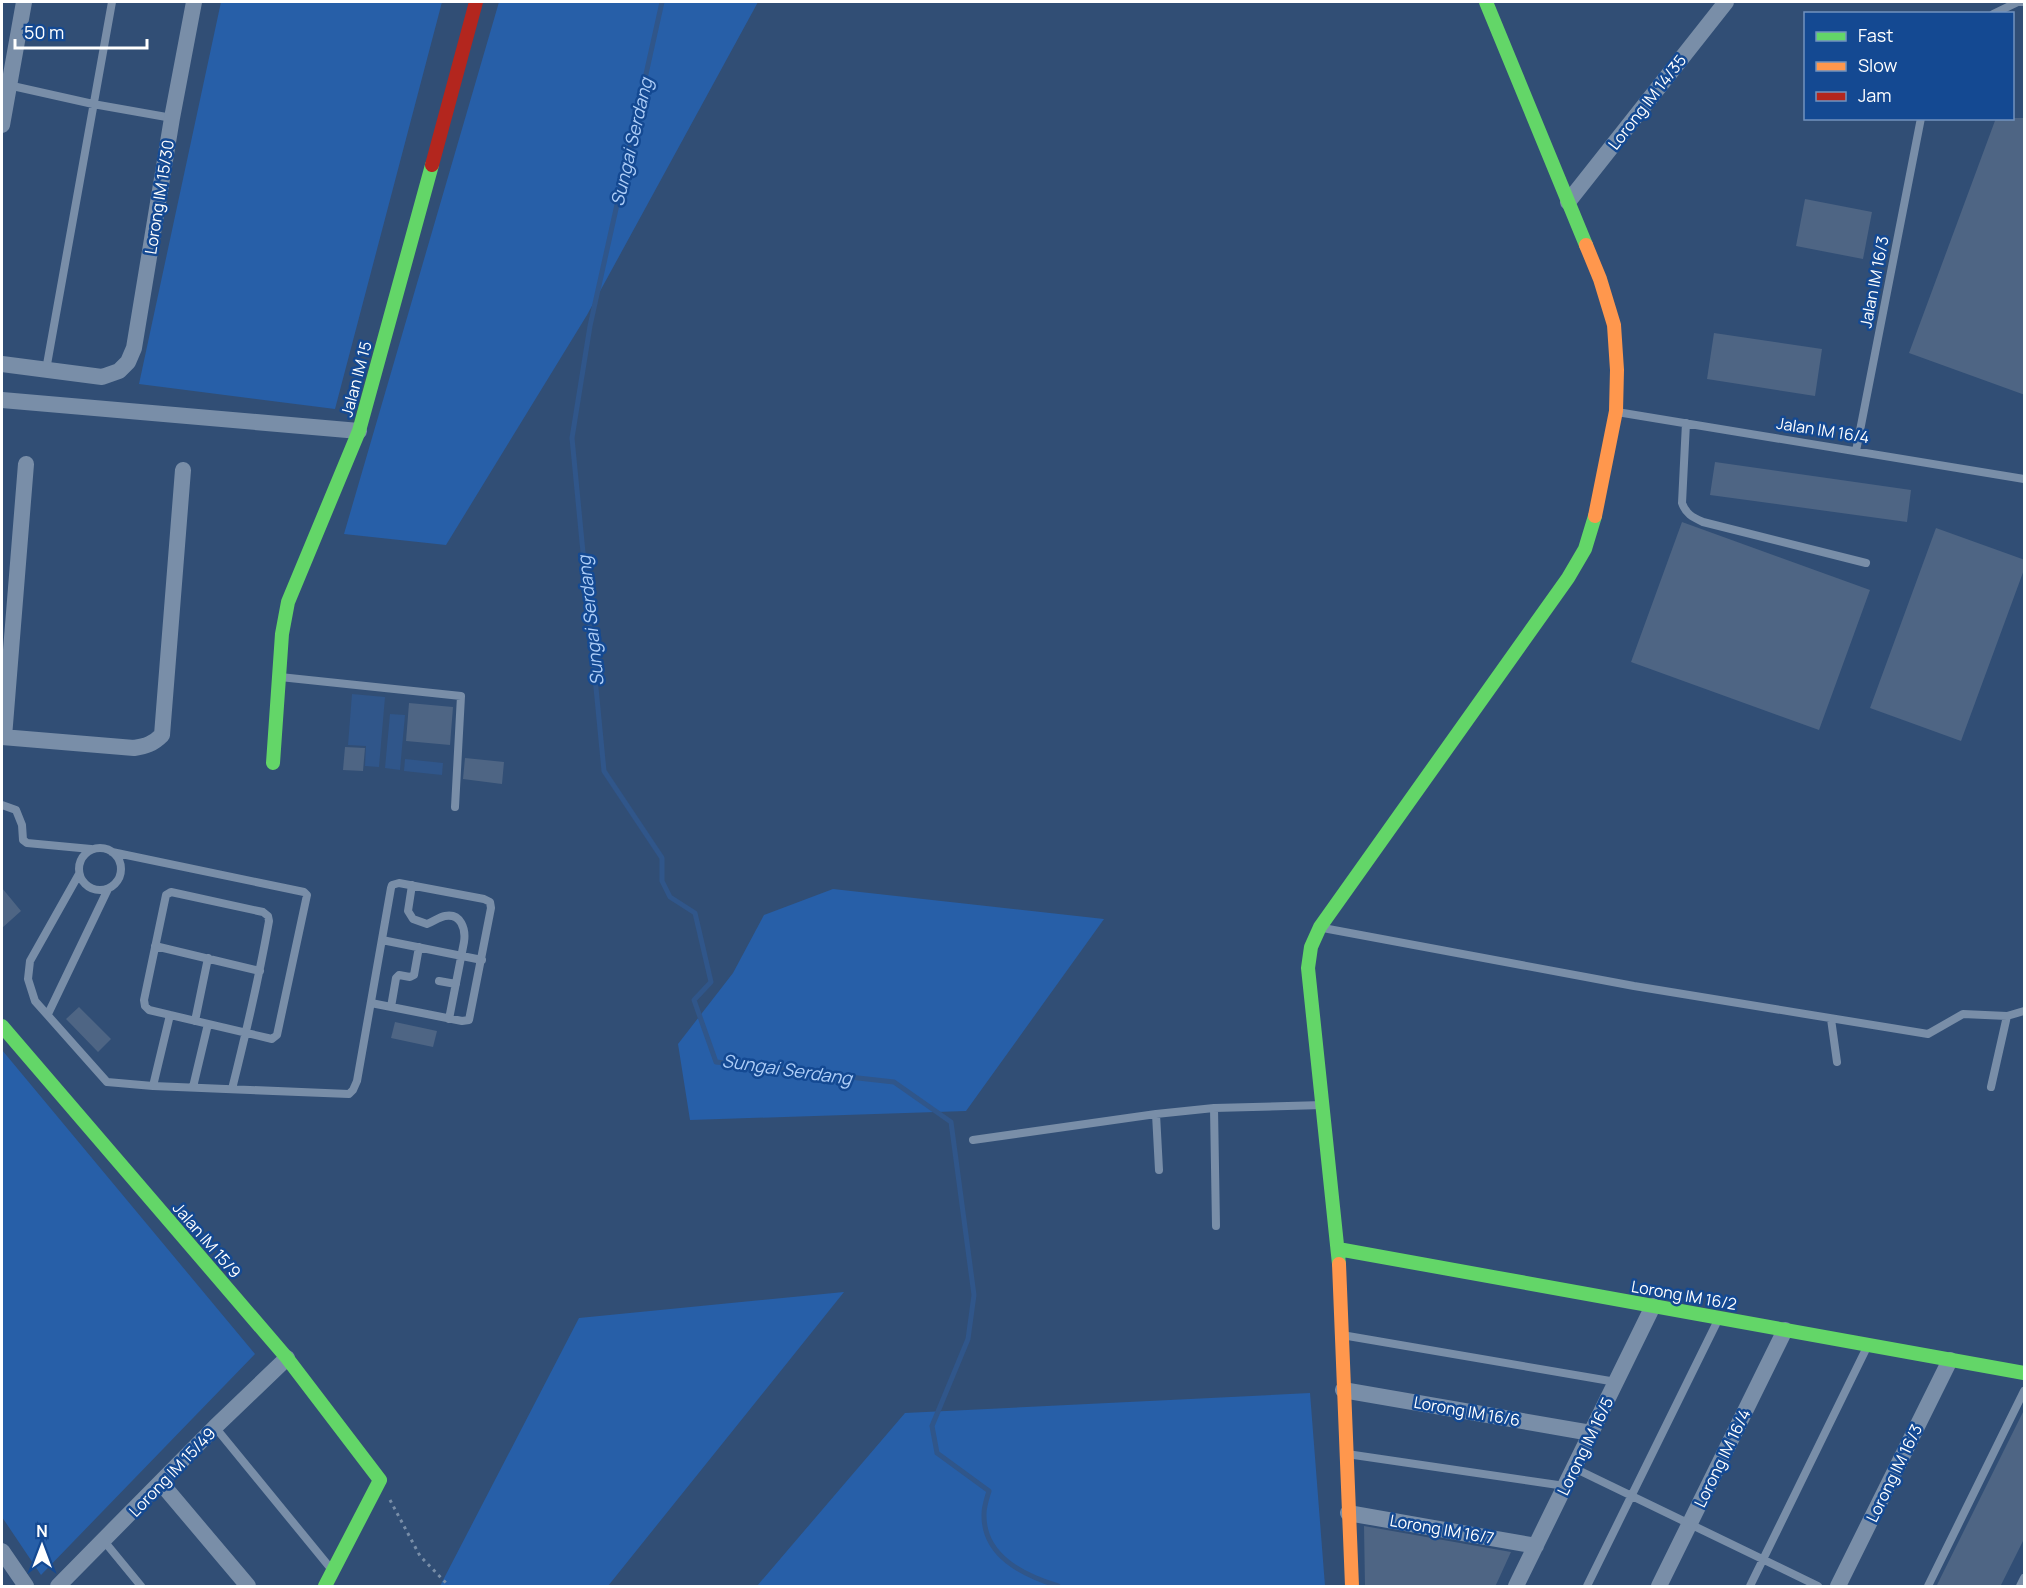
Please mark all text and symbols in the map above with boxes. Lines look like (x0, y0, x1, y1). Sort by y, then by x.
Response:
scale bar (15, 12, 147, 50)
legend (1804, 12, 2014, 120)
text: 50 m (24, 20, 64, 44)
text: Fast (1858, 23, 1893, 47)
street label: Lorong IM 14/35 (1603, 50, 1691, 154)
text: Slow (1858, 53, 1898, 77)
water label: Sungai Serdang (605, 74, 658, 208)
text: Jam (1858, 83, 1892, 107)
street label: Lorong IM 15/30 (139, 138, 179, 256)
street label: Jalan IM 16/3 (1854, 234, 1894, 330)
street label: Jalan IM 15 (335, 339, 377, 419)
street label: Jalan IM 16/4 (1775, 412, 1871, 448)
water label: Sungai Serdang (571, 553, 609, 687)
water label: Sungai Serdang (721, 1048, 855, 1090)
street label: Jalan IM 15/9 (168, 1197, 246, 1283)
street label: Lorong IM 16/2 (1630, 1275, 1738, 1315)
street label: Lorong IM 16/6 (1412, 1391, 1522, 1431)
street label: Lorong IM 16/5 (1552, 1393, 1618, 1499)
street label: Lorong IM 16/4 (1689, 1405, 1755, 1511)
street label: Lorong IM 16/3 (1861, 1420, 1927, 1526)
street label: Lorong IM 15/49 (124, 1423, 220, 1521)
street label: Lorong IM 16/7 (1388, 1509, 1496, 1549)
north arrow (12, 1516, 72, 1576)
text: N (36, 1520, 48, 1542)

